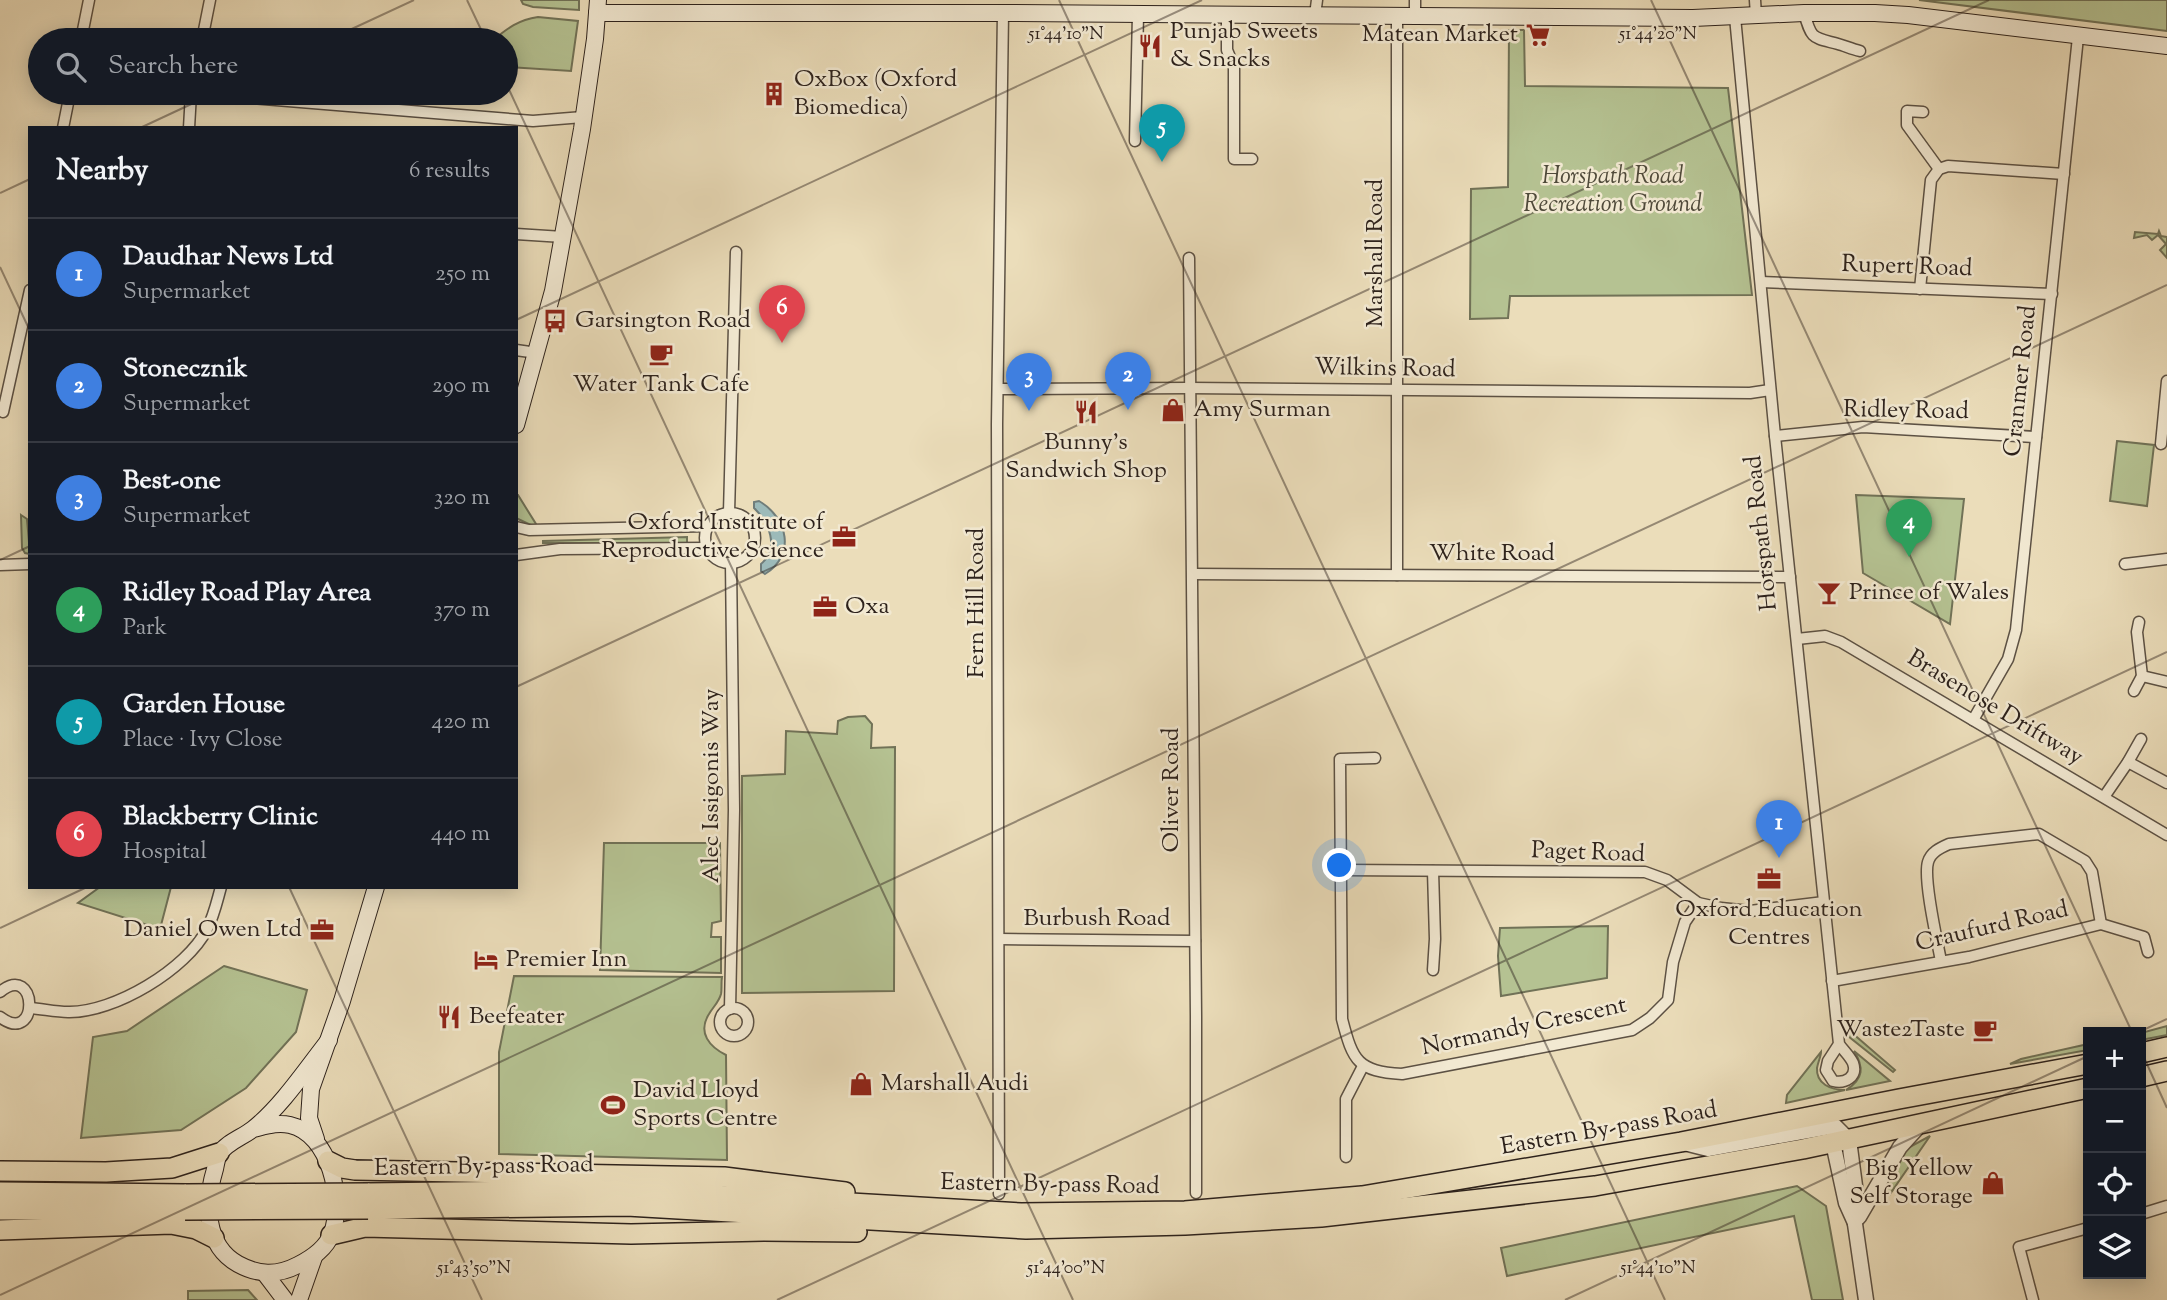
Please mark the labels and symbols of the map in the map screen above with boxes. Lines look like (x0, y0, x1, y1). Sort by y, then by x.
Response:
place label: Punjab Sweets & Snacks (1170, 15, 1318, 77)
place label: Matean Market (1362, 18, 1518, 52)
supermarket icon: Matean Market (1524, 21, 1552, 49)
text: 51°44'10"N (1027, 22, 1104, 48)
text: 51°44'20"N (1618, 22, 1697, 48)
restaurant icon: Punjab Sweets & Snacks (1136, 32, 1164, 60)
place label: OxBox (Oxford Biomedica) (794, 63, 958, 125)
building icon: OxBox (Oxford Biomedica) (760, 80, 788, 108)
pin: 5 (1139, 104, 1185, 162)
park label: Horspath Road Recreation Ground (1524, 160, 1703, 222)
street label: Marshall Road (1359, 178, 1393, 327)
street label: Rupert Road (1841, 248, 1974, 286)
pin: 6 (759, 285, 805, 343)
street label: Cranmer Road (1996, 303, 2046, 458)
place label: Garsington Road (575, 304, 751, 338)
bus stop icon: Garsington Road (541, 307, 569, 335)
cafe icon: Water Tank Cafe (647, 340, 675, 368)
street label: Wilkins Road (1314, 351, 1457, 387)
pin: 2 (1105, 352, 1151, 410)
pin: 3 (1006, 353, 1052, 411)
place label: Water Tank Cafe (573, 368, 749, 402)
place label: Amy Surman (1193, 393, 1331, 427)
street label: Ridley Road (1843, 393, 1970, 429)
shop icon: Amy Surman (1159, 396, 1187, 424)
restaurant icon: Bunny's Sandwich Shop (1072, 398, 1100, 426)
place label: Bunny's Sandwich Shop (1005, 426, 1167, 488)
street label: Horspath Road (1737, 453, 1787, 612)
pin: 4 (1886, 499, 1932, 557)
place label: Oxford Institute of Reproductive Science (601, 506, 826, 568)
office icon: Oxford Institute of Reproductive Science (830, 523, 858, 551)
street label: Fern Hill Road (960, 527, 994, 678)
street label: White Road (1429, 537, 1555, 571)
place label: Prince of Wales (1849, 576, 2009, 610)
bar icon: Prince of Wales (1815, 579, 1843, 607)
place label: Oxa (845, 590, 890, 624)
office icon: Oxa (811, 593, 839, 621)
street label: Brasenose Driftway (1900, 642, 2090, 774)
street label: Alec Issigonis Way (695, 689, 729, 883)
street label: Oliver Road (1155, 727, 1189, 852)
pin: 1 (1756, 800, 1802, 858)
street label: Paget Road (1531, 834, 1646, 872)
your location (1322, 848, 1356, 882)
office icon: Oxford Education Centres (1755, 865, 1783, 893)
place label: Oxford Education Centres (1675, 893, 1863, 955)
street label: Craufurd Road (1912, 893, 2072, 961)
street label: Burbush Road (1023, 902, 1171, 936)
place label: Daniel Owen Ltd (124, 913, 302, 947)
office icon: Daniel Owen Ltd (308, 916, 336, 944)
place label: Premier Inn (506, 943, 627, 977)
hotel icon: Premier Inn (472, 946, 500, 974)
street label: Normandy Crescent (1418, 989, 1630, 1065)
place label: Beefeater (469, 1000, 565, 1034)
restaurant icon: Beefeater (435, 1003, 463, 1031)
place label: Waste2Taste (1836, 1013, 1965, 1047)
cafe icon: Waste2Taste (1971, 1016, 1999, 1044)
place label: Marshall Audi (881, 1067, 1029, 1101)
shop icon: Marshall Audi (847, 1070, 875, 1098)
place label: David Lloyd Sports Centre (633, 1074, 778, 1136)
sports icon: David Lloyd Sports Centre (599, 1091, 627, 1119)
street label: Eastern By-pass Road (1498, 1093, 1720, 1165)
street label: Eastern By-pass Road (374, 1148, 594, 1186)
place label: Big Yellow Self Storage (1849, 1152, 1973, 1214)
street label: Eastern By-pass Road (940, 1166, 1160, 1204)
shop icon: Big Yellow Self Storage (1979, 1169, 2007, 1197)
text: 51°43'50"N (436, 1256, 511, 1282)
text: 51°44'00"N (1026, 1256, 1105, 1282)
text: 51°44'10"N (1619, 1256, 1696, 1282)

